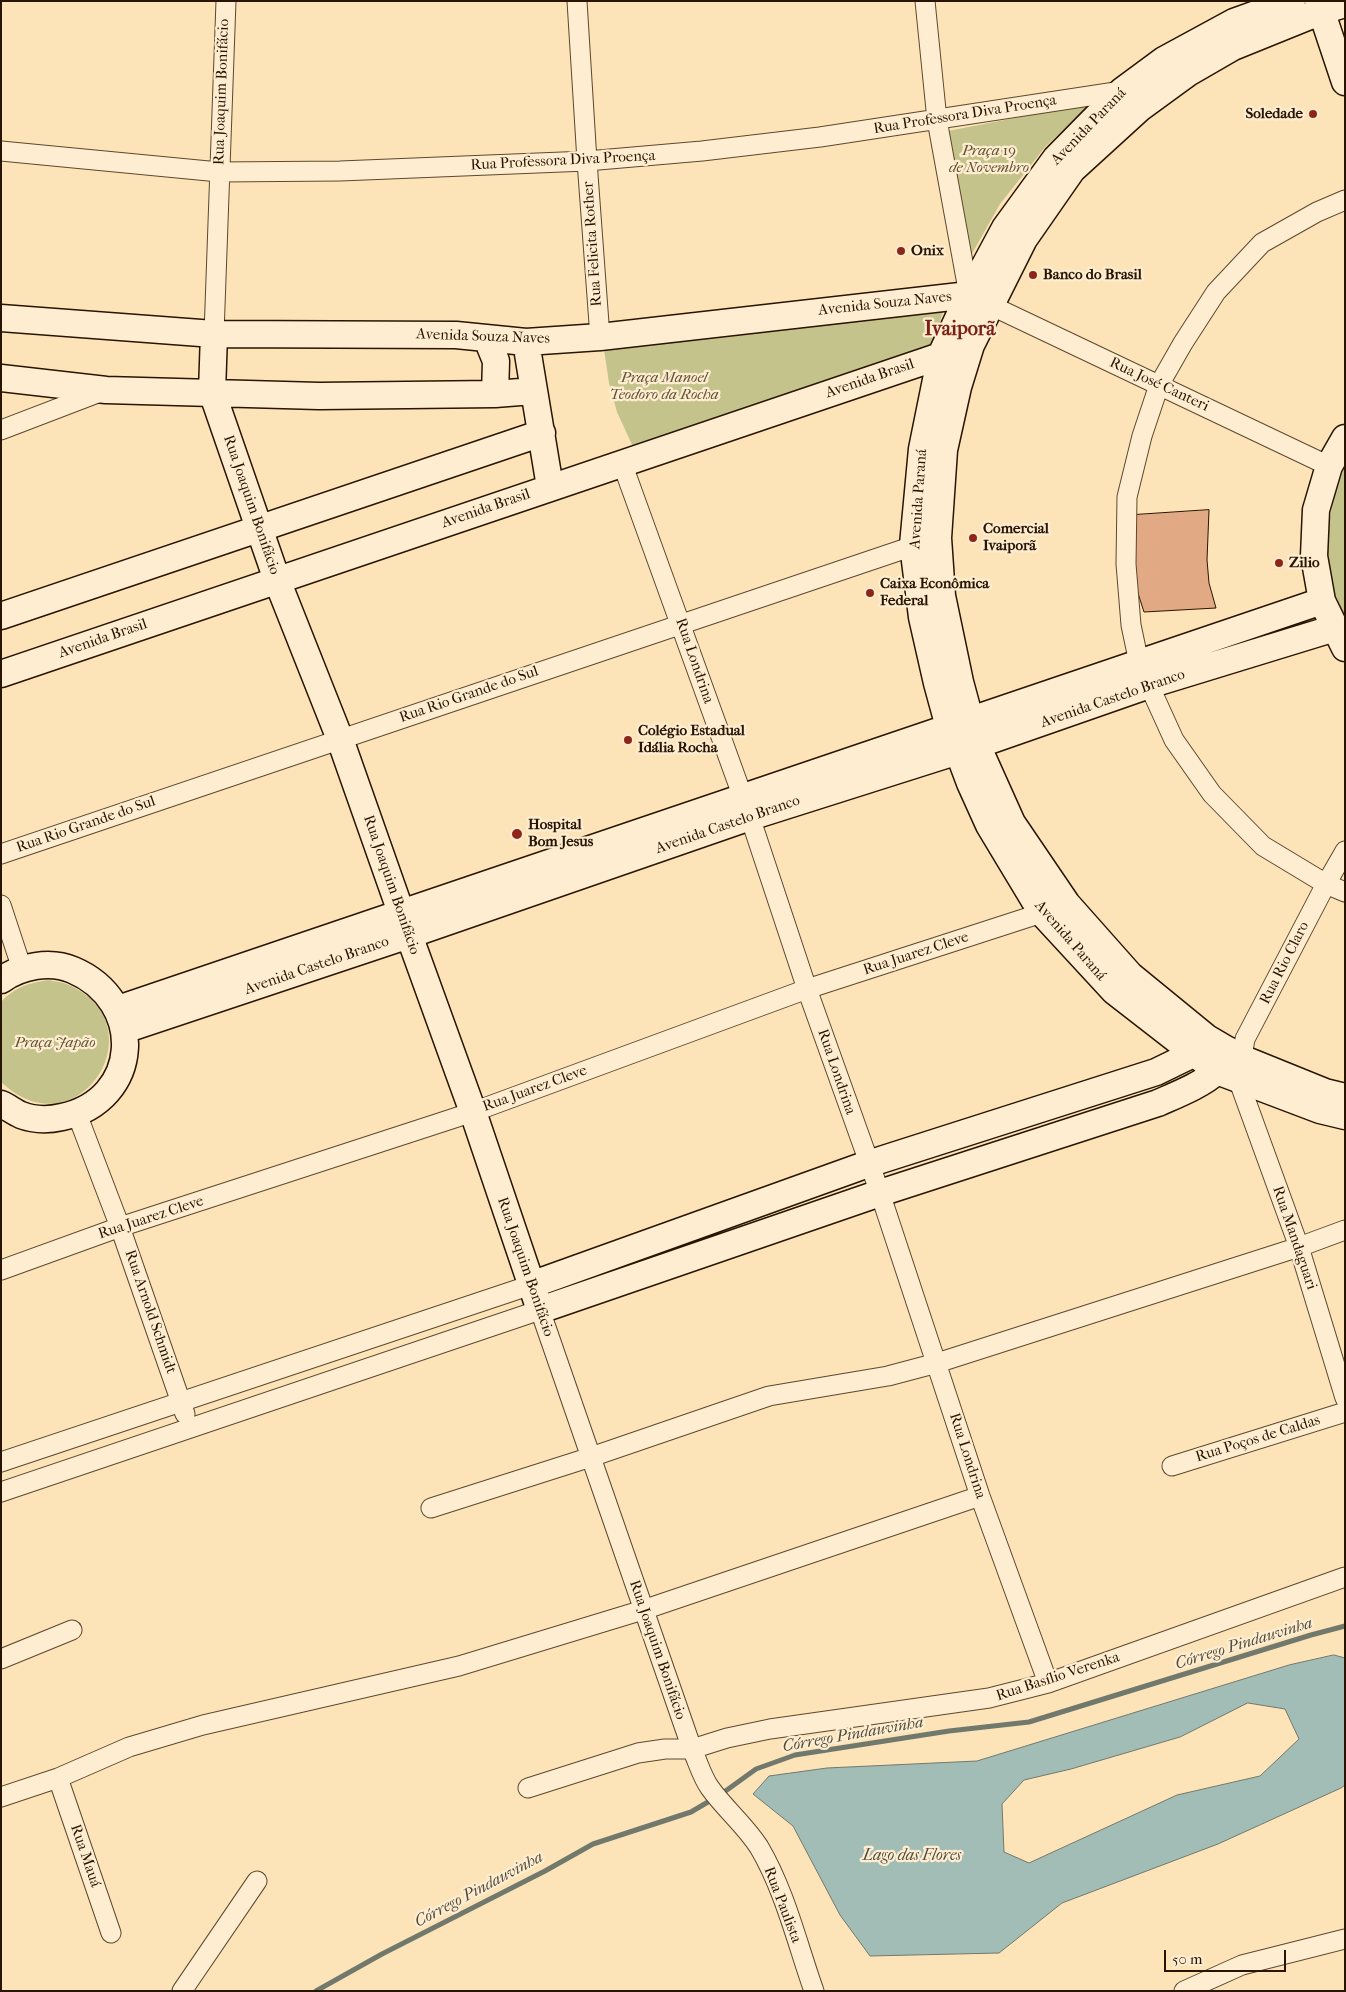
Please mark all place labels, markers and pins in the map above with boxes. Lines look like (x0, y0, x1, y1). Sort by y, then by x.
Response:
place label: Soledade (1246, 105, 1303, 123)
marker: Soledade (1307, 108, 1319, 120)
place label: Onix (911, 242, 944, 260)
marker: Onix (895, 245, 907, 257)
place label: Banco do Brasil (1043, 266, 1142, 284)
marker: Banco do Brasil (1027, 269, 1039, 281)
place label: Comercial Ivaiporã (983, 520, 1049, 555)
marker: Comercial Ivaiporã (967, 532, 979, 544)
place label: Zilio (1289, 554, 1320, 572)
marker: Zilio (1273, 557, 1285, 569)
place label: Caixa Econômica Federal (880, 575, 989, 610)
marker: Caixa Econômica Federal (864, 587, 876, 599)
place label: Colégio Estadual Idália Rocha (638, 722, 745, 757)
marker: Colégio Estadual Idália Rocha (622, 734, 634, 746)
place label: Hospital Bom Jesus (528, 816, 593, 851)
marker: Hospital Bom Jesus (510, 827, 524, 841)

